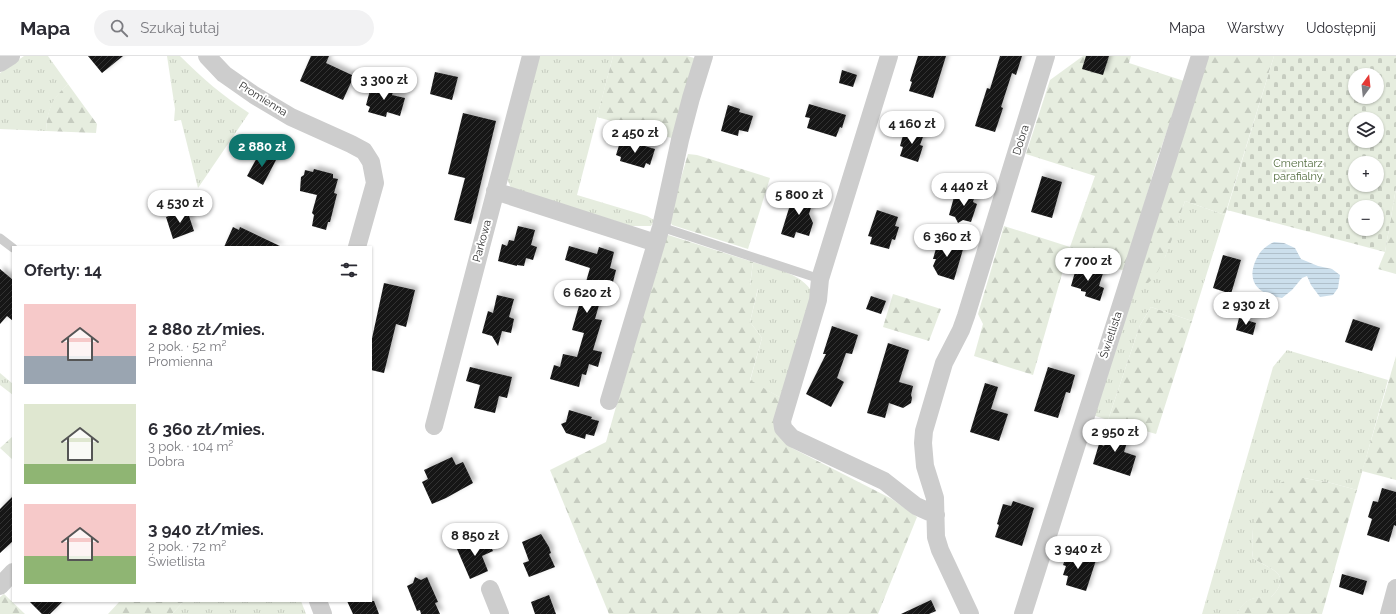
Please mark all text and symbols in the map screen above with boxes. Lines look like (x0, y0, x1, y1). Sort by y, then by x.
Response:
search box (94, 10, 374, 46)
text: Mapa (20, 17, 70, 39)
icon: search (108, 17, 130, 39)
text: Szukaj tutaj (140, 19, 219, 37)
text: Mapa (1169, 20, 1205, 36)
text: Warstwy (1227, 20, 1284, 36)
text: Udostępnij (1306, 20, 1376, 36)
pin: 3 300 zł (343, 67, 425, 101)
north arrow (1348, 68, 1384, 104)
map controls (1348, 68, 1384, 236)
text: 3 300 zł (360, 72, 408, 87)
street label: Promienna (236, 79, 290, 119)
pin: 4 160 zł (871, 111, 953, 145)
button: layers (1348, 112, 1384, 148)
text: 4 160 zł (889, 116, 935, 131)
pin: 2 450 zł (594, 120, 676, 154)
street label: Dobra (1010, 123, 1032, 157)
text: 2 450 zł (611, 125, 659, 140)
pin: 2 880 zł (221, 134, 303, 168)
text: 2 880 zł (238, 139, 286, 154)
button: + (1348, 156, 1384, 192)
park label: Cmentarz parafialny (1273, 157, 1323, 183)
pin: 4 440 zł (923, 173, 1005, 207)
text: 4 440 zł (940, 178, 988, 193)
pin: 5 800 zł (758, 182, 840, 216)
text: 5 800 zł (775, 187, 823, 202)
pin: 4 530 zł (139, 190, 221, 224)
text: 4 530 zł (157, 195, 203, 210)
button: − (1348, 200, 1384, 236)
street label: Parkowa (470, 218, 494, 264)
pin: 6 360 zł (906, 224, 988, 258)
text: 6 360 zł (923, 229, 971, 244)
pin: 7 700 zł (1047, 248, 1129, 282)
text: 7 700 zł (1064, 253, 1112, 268)
icon: filters (338, 259, 360, 281)
text: Oferty: 14 (24, 260, 102, 280)
pin: 6 620 zł (546, 280, 628, 314)
text: 6 620 zł (563, 285, 611, 300)
pin: 2 930 zł (1205, 292, 1287, 326)
text: 2 930 zł (1222, 297, 1270, 312)
street label: Świetlista (1096, 310, 1125, 360)
text: 2 880 zł/mies. (148, 319, 265, 339)
icon: home (56, 320, 104, 368)
text: 2 pok. · 52 m² (148, 339, 226, 354)
text: Promienna (148, 354, 213, 369)
text: 6 360 zł/mies. (148, 419, 265, 439)
pin: 2 950 zł (1074, 419, 1156, 453)
icon: home (56, 420, 104, 468)
text: 2 950 zł (1091, 424, 1139, 439)
text: 3 pok. · 104 m² (148, 439, 233, 454)
text: Dobra (148, 454, 185, 469)
text: 3 940 zł/mies. (148, 519, 264, 539)
icon: home (56, 520, 104, 568)
pin: 8 850 zł (434, 523, 516, 557)
text: 8 850 zł (451, 528, 499, 543)
pin: 3 940 zł (1037, 536, 1119, 570)
text: 2 pok. · 72 m² (148, 539, 226, 554)
text: 3 940 zł (1054, 541, 1102, 556)
text: Świetlista (148, 554, 205, 569)

